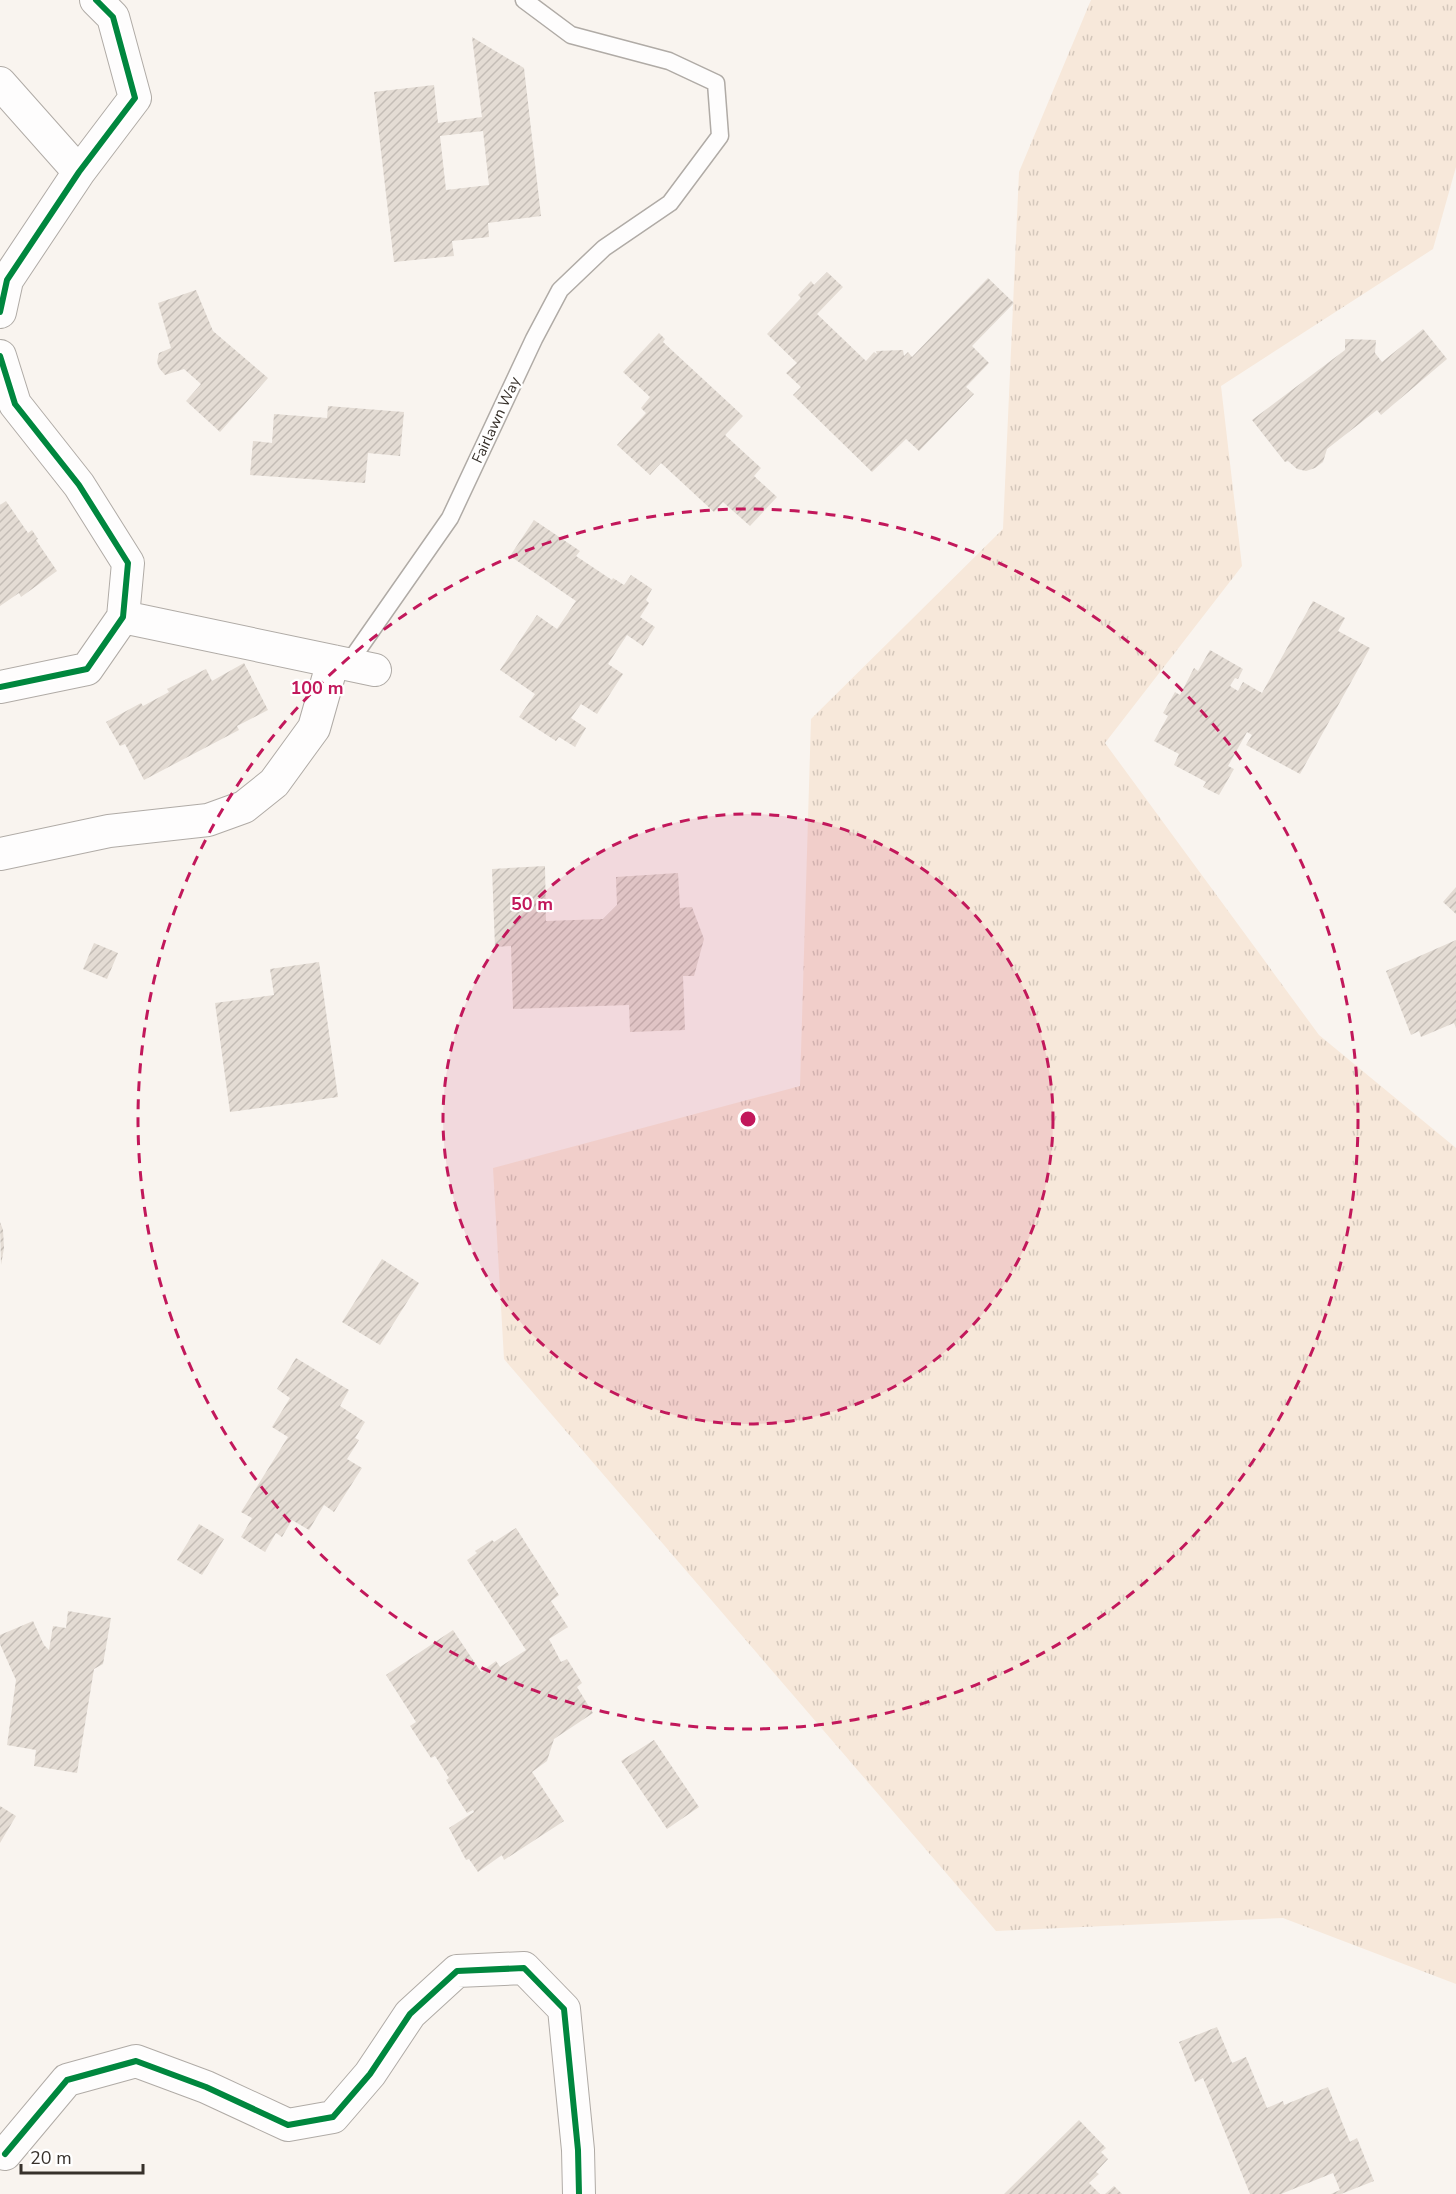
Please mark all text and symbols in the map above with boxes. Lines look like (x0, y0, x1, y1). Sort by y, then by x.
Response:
street label: Fairlawn Way (467, 373, 525, 466)
text: 100 m (290, 676, 344, 700)
text: 50 m (511, 892, 553, 916)
centre of rings (738, 1109, 758, 1129)
scale bar (21, 2137, 142, 2175)
text: 20 m (30, 2146, 72, 2170)

